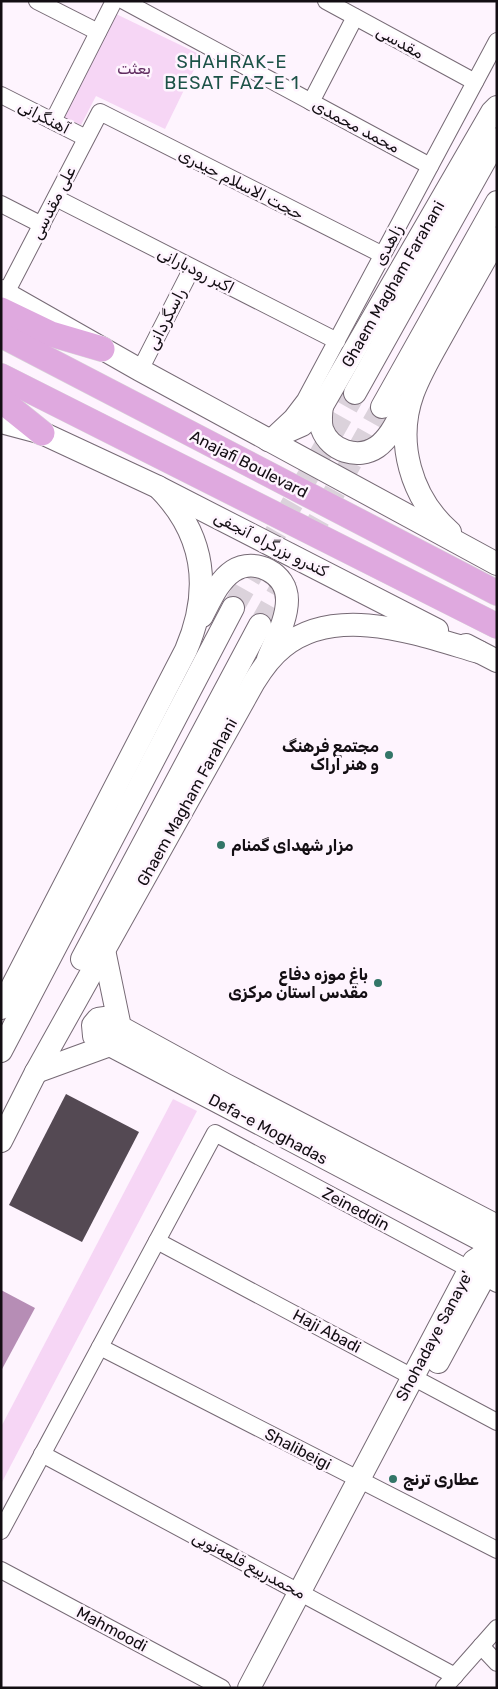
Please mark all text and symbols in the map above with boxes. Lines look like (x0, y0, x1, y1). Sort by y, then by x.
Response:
street label: مقدسی (373, 21, 427, 63)
district label: SHAHRAK-E BESAT FAZ-E 1 (164, 51, 300, 94)
park label: بعثت (117, 59, 151, 78)
street label: محمد محمدی (309, 95, 403, 157)
street label: آهنگرانی (15, 96, 73, 139)
street label: حجت الاسلام حیدری (175, 144, 307, 225)
street label: علی مقدسی (27, 163, 80, 243)
street label: Ghaem Magham Farahani (338, 197, 448, 371)
street label: زاهدی (369, 221, 407, 269)
street label: اکبر رودبارانی (154, 243, 237, 298)
street label: راسگردانی (142, 285, 190, 353)
street label: Anajafi Boulevard (187, 426, 311, 502)
street label: کندرو بزرگراه آنجفی (211, 507, 332, 582)
street label: Ghaem Magham Farahani (133, 715, 241, 889)
place label: مجتمع فرهنگ و هنر اراک (282, 737, 379, 774)
marker: مجتمع فرهنگ و هنر اراک (383, 749, 395, 761)
place label: مزار شهدای گمنام (231, 836, 354, 856)
marker: مزار شهدای گمنام (215, 839, 227, 851)
place label: باغ موزه دفاع مقدس استان مرکزی (228, 965, 368, 1002)
marker: باغ موزه دفاع مقدس استان مرکزی (372, 977, 384, 989)
street label: Defa-e Moghadas (205, 1090, 331, 1168)
street label: Zeineddin (319, 1183, 393, 1235)
street label: Shohadaye Sanaye' (392, 1268, 476, 1404)
street label: Haji Abadi (290, 1305, 364, 1357)
street label: Shalibeigi (262, 1424, 334, 1474)
place label: عطاری ترنج (403, 1470, 479, 1491)
marker: عطاری ترنج (387, 1473, 399, 1485)
street label: محمدربیع قلعه‌نویی (188, 1527, 309, 1605)
street label: Mahmoodi (73, 1602, 151, 1656)

